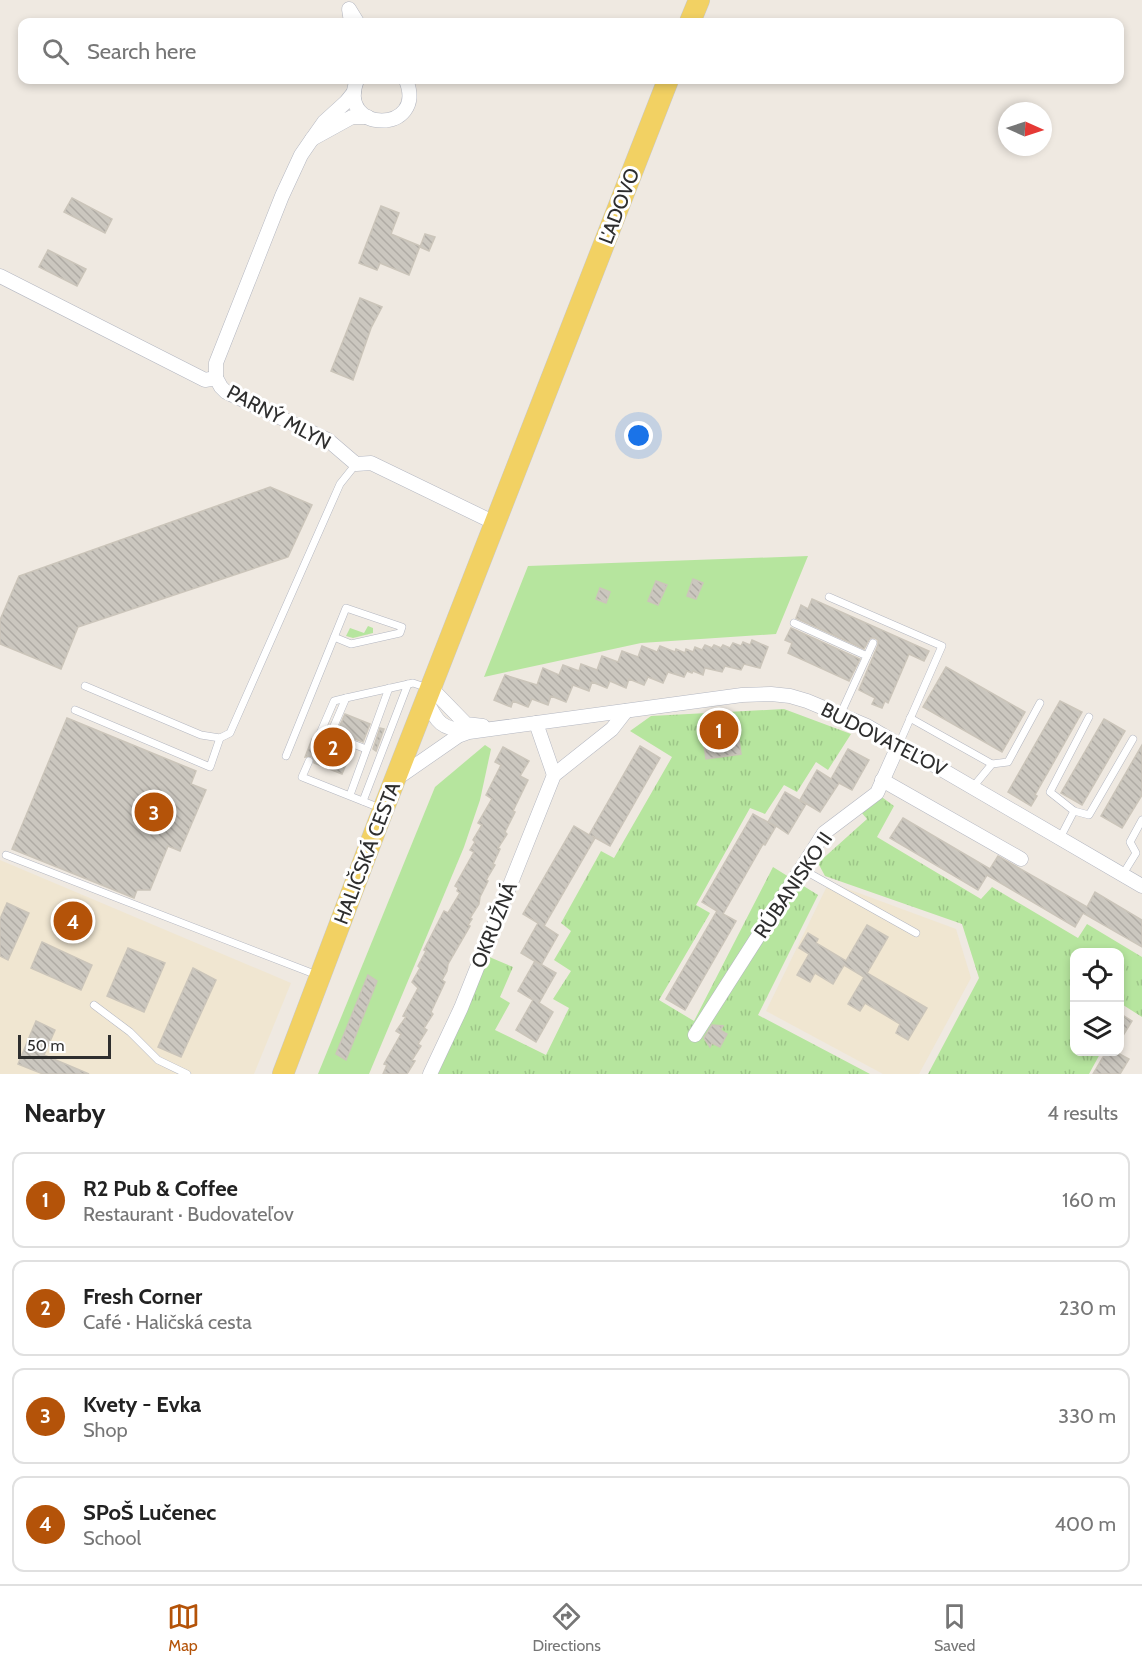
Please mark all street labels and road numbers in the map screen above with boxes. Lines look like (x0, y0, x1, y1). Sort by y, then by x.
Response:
street label: ĽADOVO (594, 165, 644, 247)
street label: PARNÝ MLYN (223, 380, 335, 454)
street label: BUDOVATEĽOV (817, 697, 952, 781)
street label: HALIČSKÁ CESTA (329, 778, 405, 928)
street label: RÚBANISKO II (749, 827, 837, 943)
street label: OKRUŽNÁ (466, 878, 522, 971)

